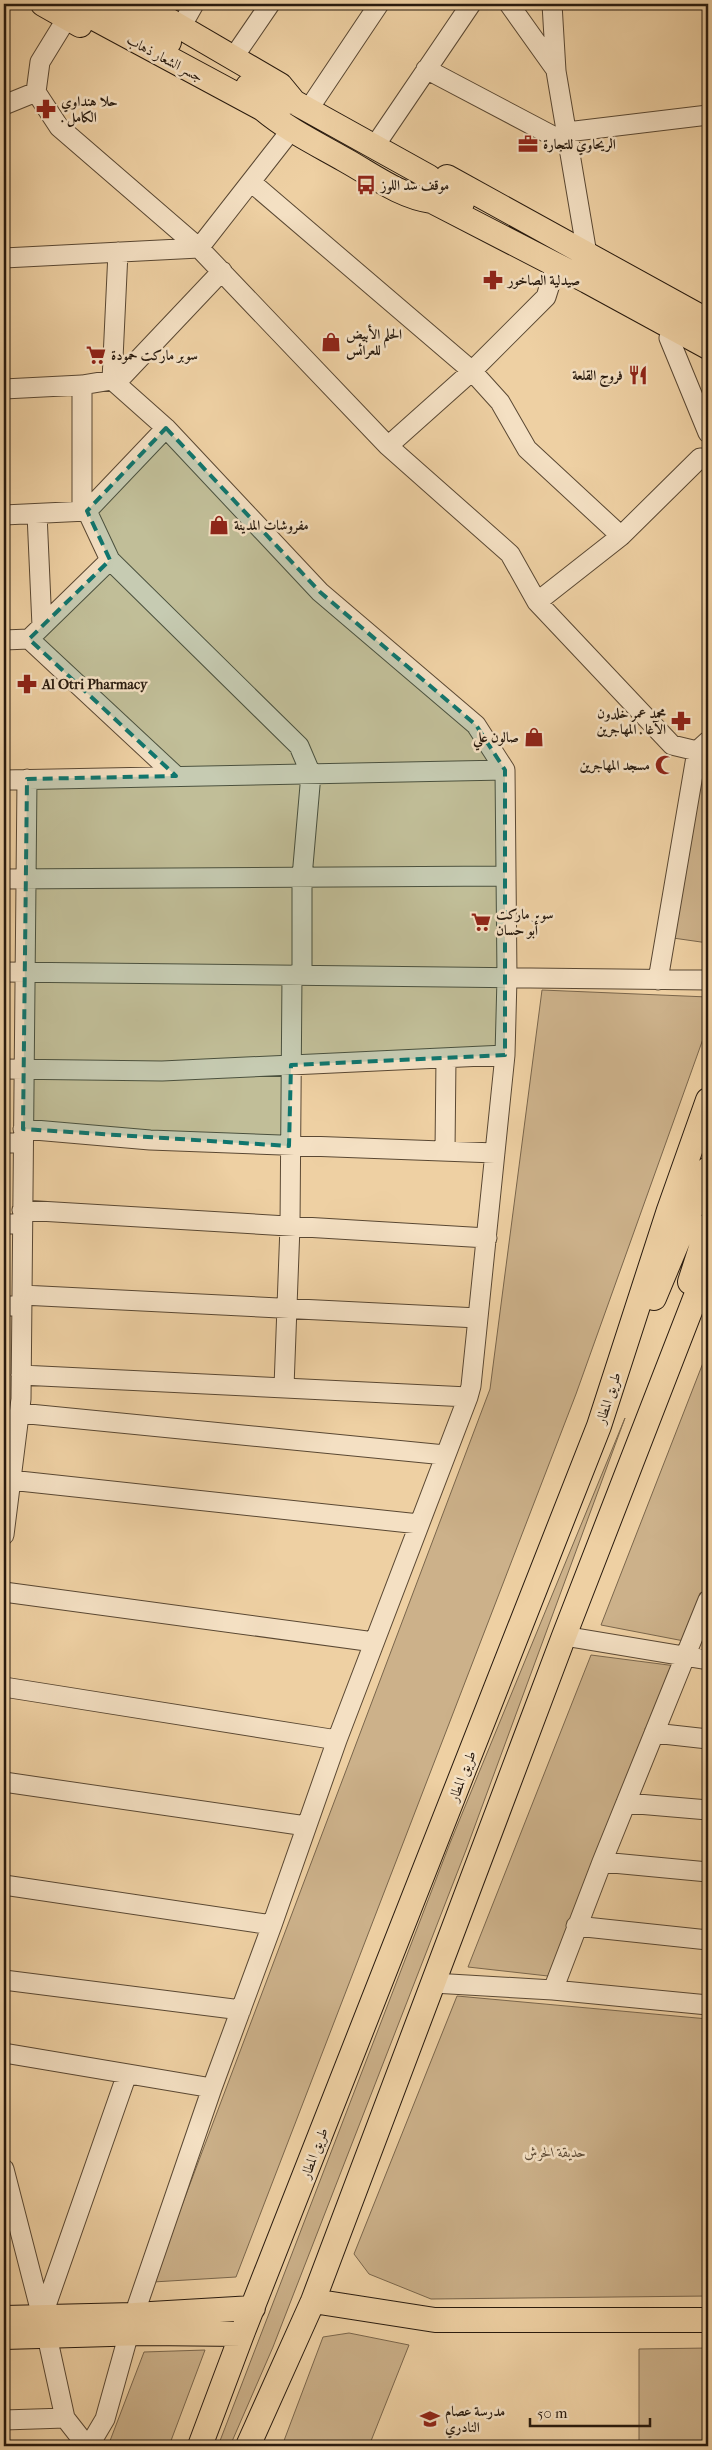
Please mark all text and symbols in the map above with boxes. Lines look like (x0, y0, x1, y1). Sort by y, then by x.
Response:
street label: جسر الشعار ذهاب (123, 31, 206, 87)
place label: حلا هنداوي . الكامل (61, 93, 118, 127)
pharmacy icon: حلا هنداوي . الكامل (35, 98, 57, 120)
office icon: الريحاوي للتجارة (517, 133, 539, 155)
place label: الريحاوي للتجارة (543, 136, 616, 156)
bus stop icon: موقف سد اللوز (355, 174, 377, 196)
place label: موقف سد اللوز (379, 177, 449, 195)
pharmacy icon: صيدلية الصاخور (482, 269, 504, 291)
place label: صيدلية الصاخور (506, 272, 580, 289)
place label: الحلم الأبيض للعرائس (346, 324, 402, 360)
shop icon: الحلم الأبيض للعرائس (320, 331, 342, 353)
supermarket icon: سوبر ماركت حمودة (85, 344, 107, 366)
place label: سوبر ماركت حمودة (111, 347, 198, 364)
restaurant icon: فروج القلعة (627, 364, 649, 386)
place label: فروج القلعة (572, 367, 623, 388)
shop icon: مفروشات المدينة (208, 514, 230, 536)
place label: مفروشات المدينة (234, 517, 309, 535)
pharmacy icon: Al Otri Pharmacy (16, 673, 38, 695)
place label: Al Otri Pharmacy (41, 676, 149, 693)
place label: محمد عمر خلدون الآغا . المهاجرين (596, 705, 666, 738)
pharmacy icon: محمد عمر خلدون الآغا . المهاجرين (670, 710, 692, 732)
shop icon: صالون علي (523, 726, 545, 748)
place label: صالون علي (472, 729, 519, 751)
mosque icon: مسجد المهاجرين (654, 754, 676, 776)
place label: مسجد المهاجرين (579, 757, 650, 774)
place label: سوبر ماركت أبو حسان (496, 906, 554, 939)
supermarket icon: سوبر ماركت أبو حسان (470, 911, 492, 933)
street label: طريق المطار (592, 1370, 625, 1428)
street label: طريق المطار (444, 1748, 480, 1806)
street label: طريق المطار (296, 2125, 332, 2183)
park label: حديقة الحرش (524, 2144, 586, 2161)
scale bar (530, 2395, 650, 2427)
place label: مدرسة عصام النادري (445, 2403, 505, 2439)
text: 50 m (537, 2404, 568, 2422)
school or university icon: مدرسة عصام النادري (419, 2408, 441, 2430)

